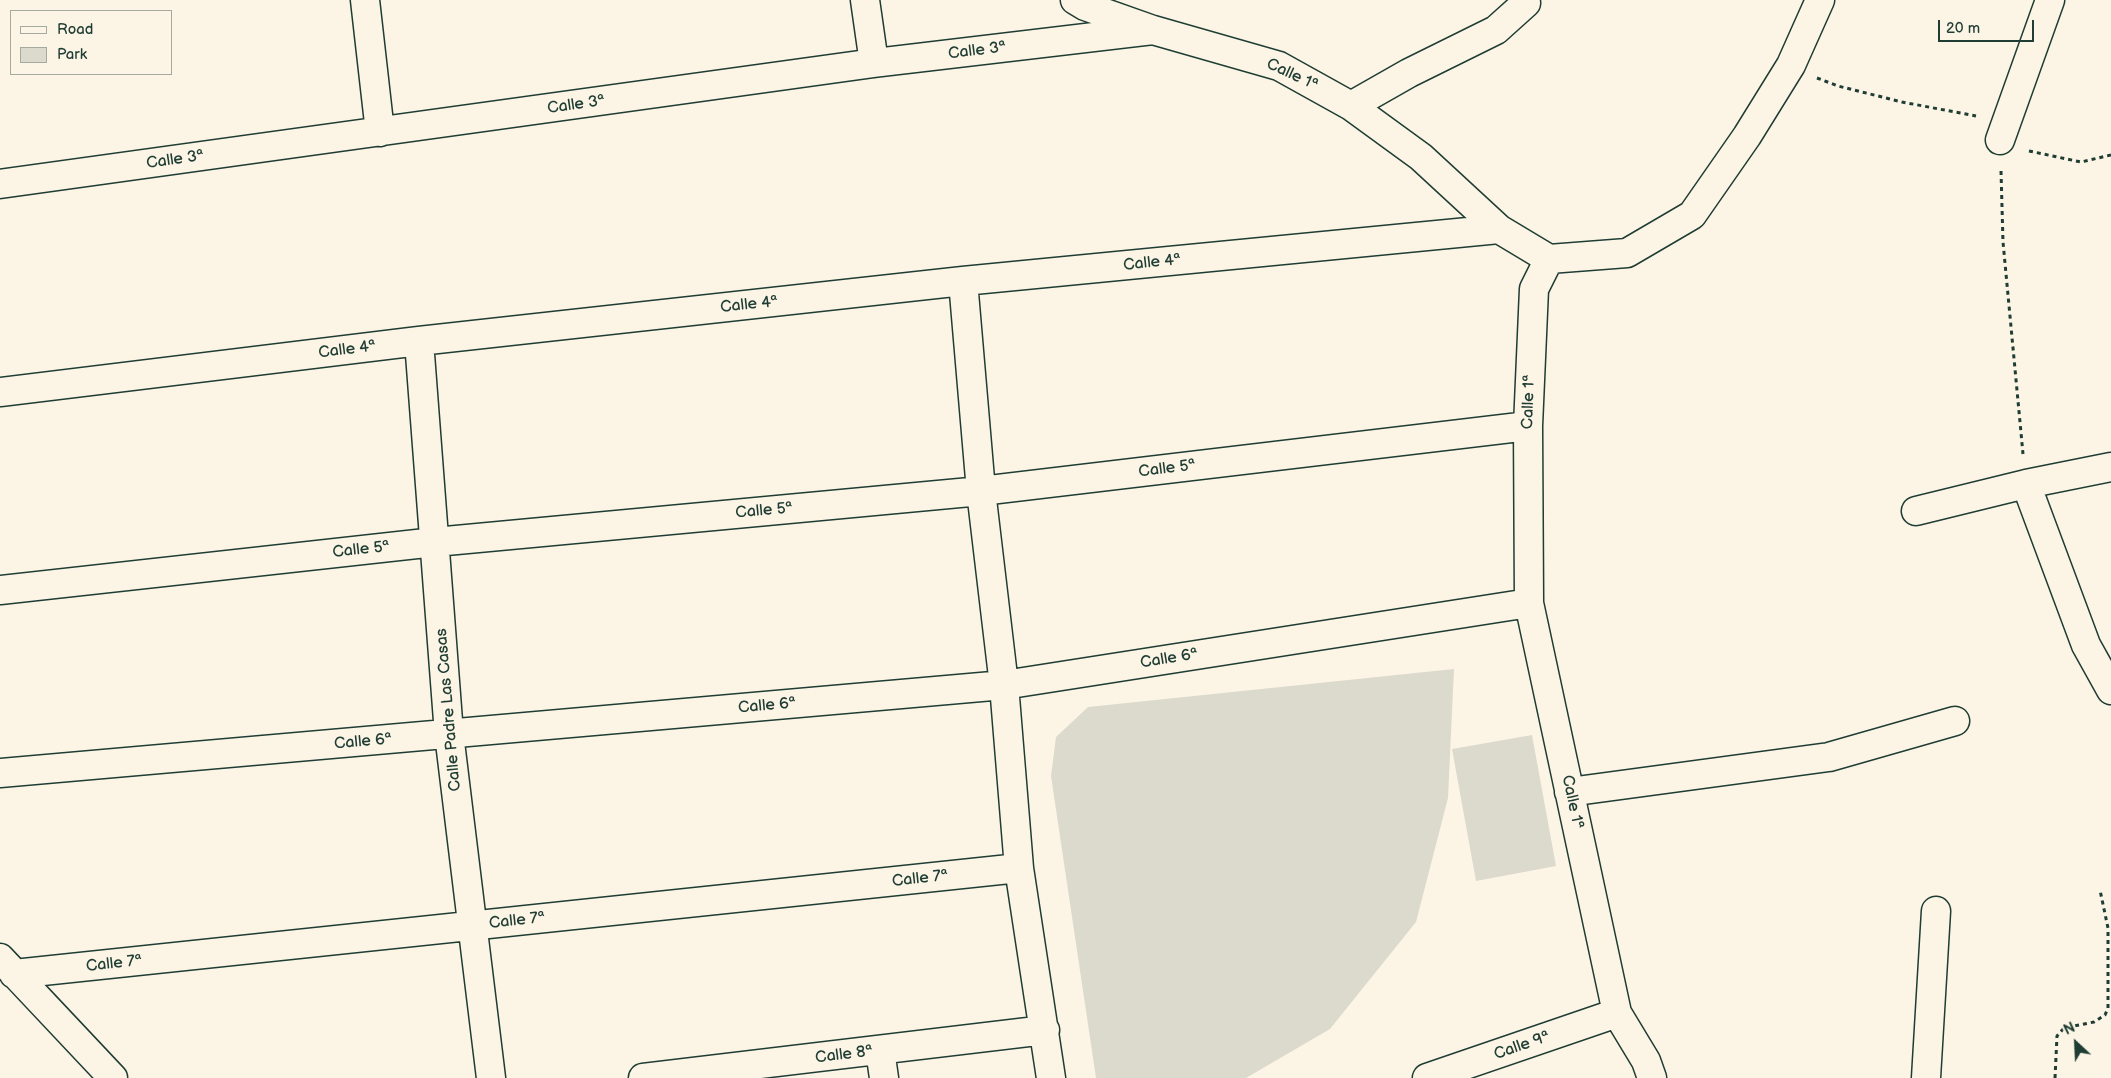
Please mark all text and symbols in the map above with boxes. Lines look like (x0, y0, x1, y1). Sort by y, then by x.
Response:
legend (10, 10, 172, 75)
scale bar (1941, 10, 2037, 42)
text: 20 m (1946, 19, 1980, 38)
text: Road (57, 20, 93, 39)
street label: Calle 3ª (947, 38, 1007, 64)
text: Park (57, 45, 87, 64)
street label: Calle 1ª (1263, 55, 1321, 95)
street label: Calle 3ª (546, 91, 606, 119)
street label: Calle 3ª (145, 146, 205, 174)
street label: Calle 4ª (1122, 250, 1182, 276)
street label: Calle 4ª (719, 292, 779, 318)
street label: Calle 4ª (317, 337, 377, 363)
street label: Calle 1ª (1518, 374, 1540, 430)
street label: Calle 5ª (1137, 456, 1197, 482)
street label: Calle 5ª (735, 499, 793, 523)
street label: Calle 5ª (332, 537, 390, 563)
street label: Calle Padre Las Casas (432, 628, 466, 792)
street label: Calle 6ª (1139, 645, 1199, 673)
street label: Calle 6ª (737, 694, 797, 718)
street label: Calle 6ª (333, 730, 393, 754)
street label: Calle 1ª (1557, 773, 1587, 831)
street label: Calle 7ª (891, 867, 949, 891)
street label: Calle 7ª (488, 909, 546, 933)
street label: Calle 7ª (85, 952, 143, 976)
north arrow (2051, 1018, 2101, 1068)
text: N (2061, 1019, 2078, 1039)
street label: Calle 9ª (1492, 1028, 1552, 1064)
street label: Calle 8ª (814, 1042, 874, 1068)

